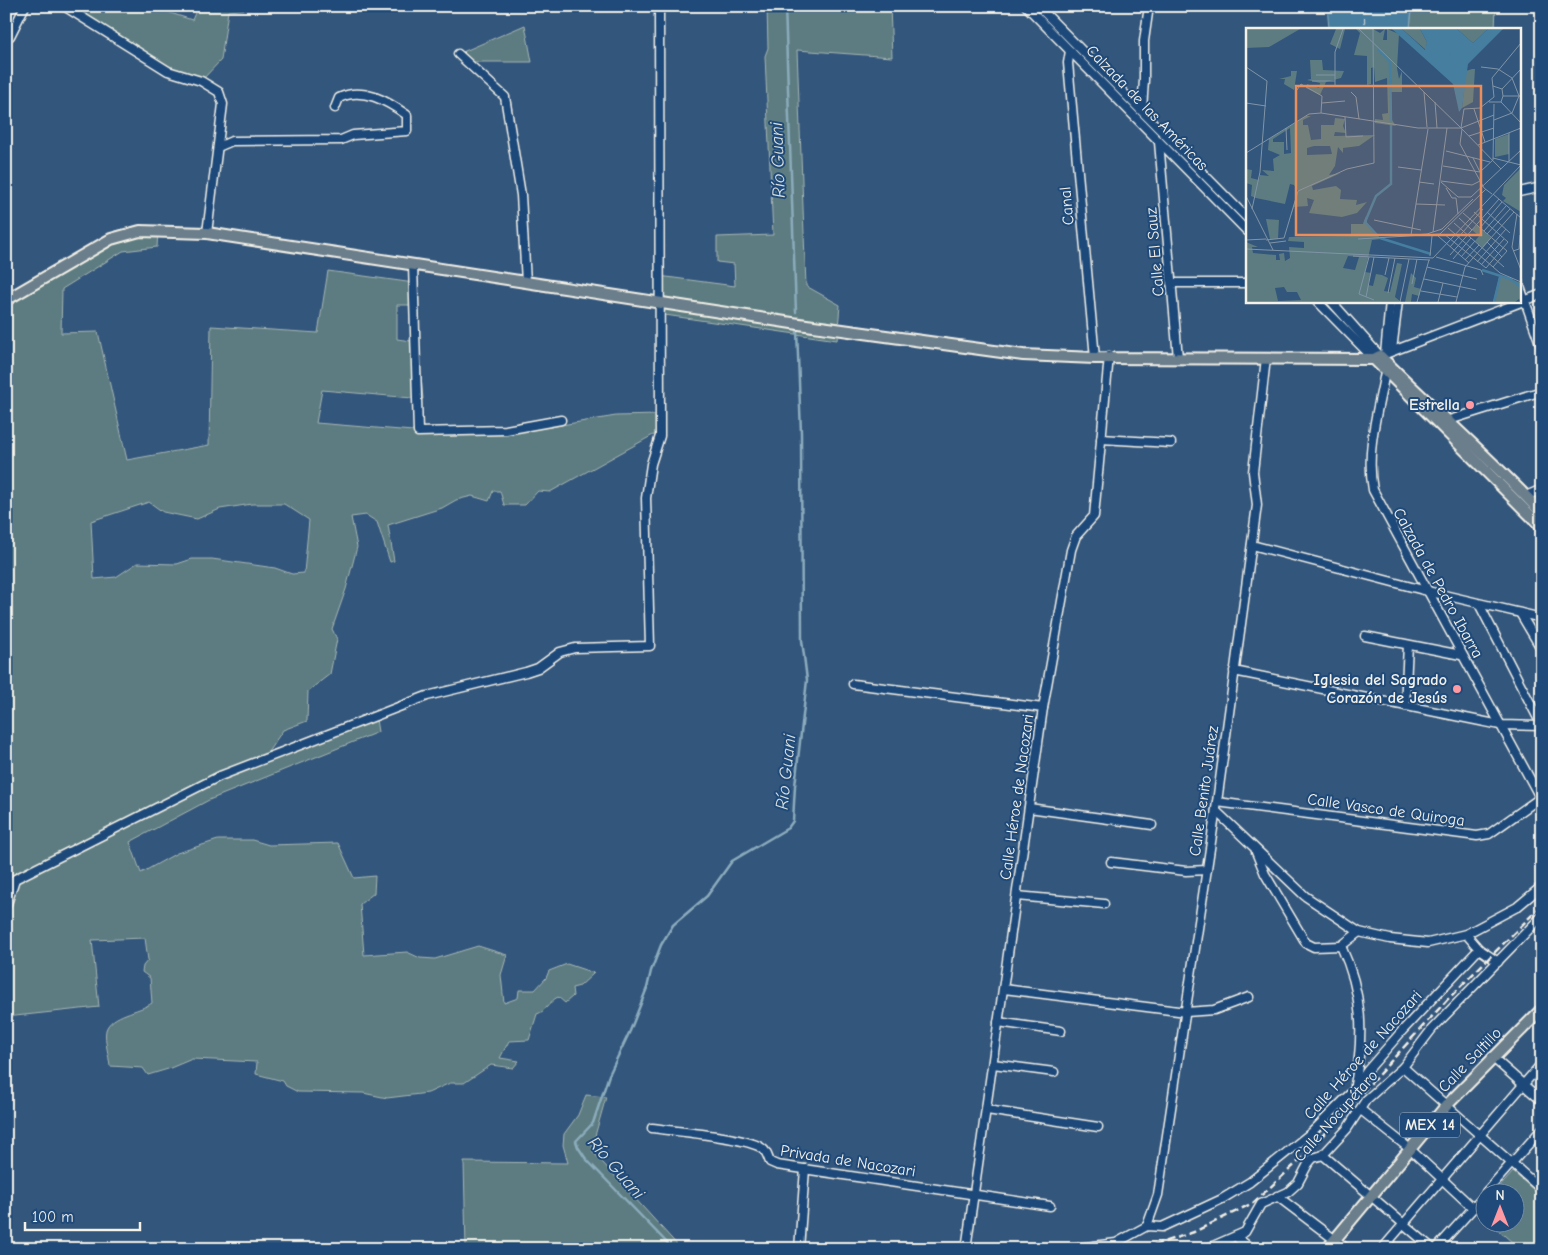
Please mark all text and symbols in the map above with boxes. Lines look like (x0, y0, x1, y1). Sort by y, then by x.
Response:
inset map (1246, 28, 1520, 302)
street label: Calzada de las Américas (1082, 42, 1212, 175)
water label: Río Guani (766, 121, 790, 198)
street label: Canal (1056, 186, 1078, 226)
street label: Calle El Sauz (1142, 207, 1168, 297)
place label: Estrella (1409, 396, 1460, 414)
marker: Estrella (1464, 399, 1476, 411)
street label: Calzada de Pedro Ibarra (1389, 505, 1487, 661)
place label: Iglesia del Sagrado Corazón de Jesús (1314, 671, 1447, 707)
marker: Iglesia del Sagrado Corazón de Jesús (1451, 683, 1463, 695)
street label: Calle Héroe de Nacozari (996, 713, 1038, 881)
street label: Calle Benito Juárez (1186, 725, 1222, 857)
water label: Río Guani (772, 732, 801, 811)
street label: Calle Vasco de Quiroga (1306, 790, 1466, 830)
street label: Calle Héroe de Nacozari (1300, 987, 1426, 1123)
street label: Calle Saltillo (1435, 1024, 1505, 1096)
street label: Calle Nocupétaro (1290, 1067, 1382, 1165)
road number: MEX 14 (1400, 1112, 1460, 1138)
water label: Río Guani (583, 1132, 649, 1204)
street label: Privada de Nacozari (779, 1141, 917, 1181)
north arrow (1476, 1182, 1526, 1232)
text: N (1495, 1187, 1505, 1204)
scale bar (25, 1200, 140, 1232)
text: 100 m (32, 1208, 74, 1226)

